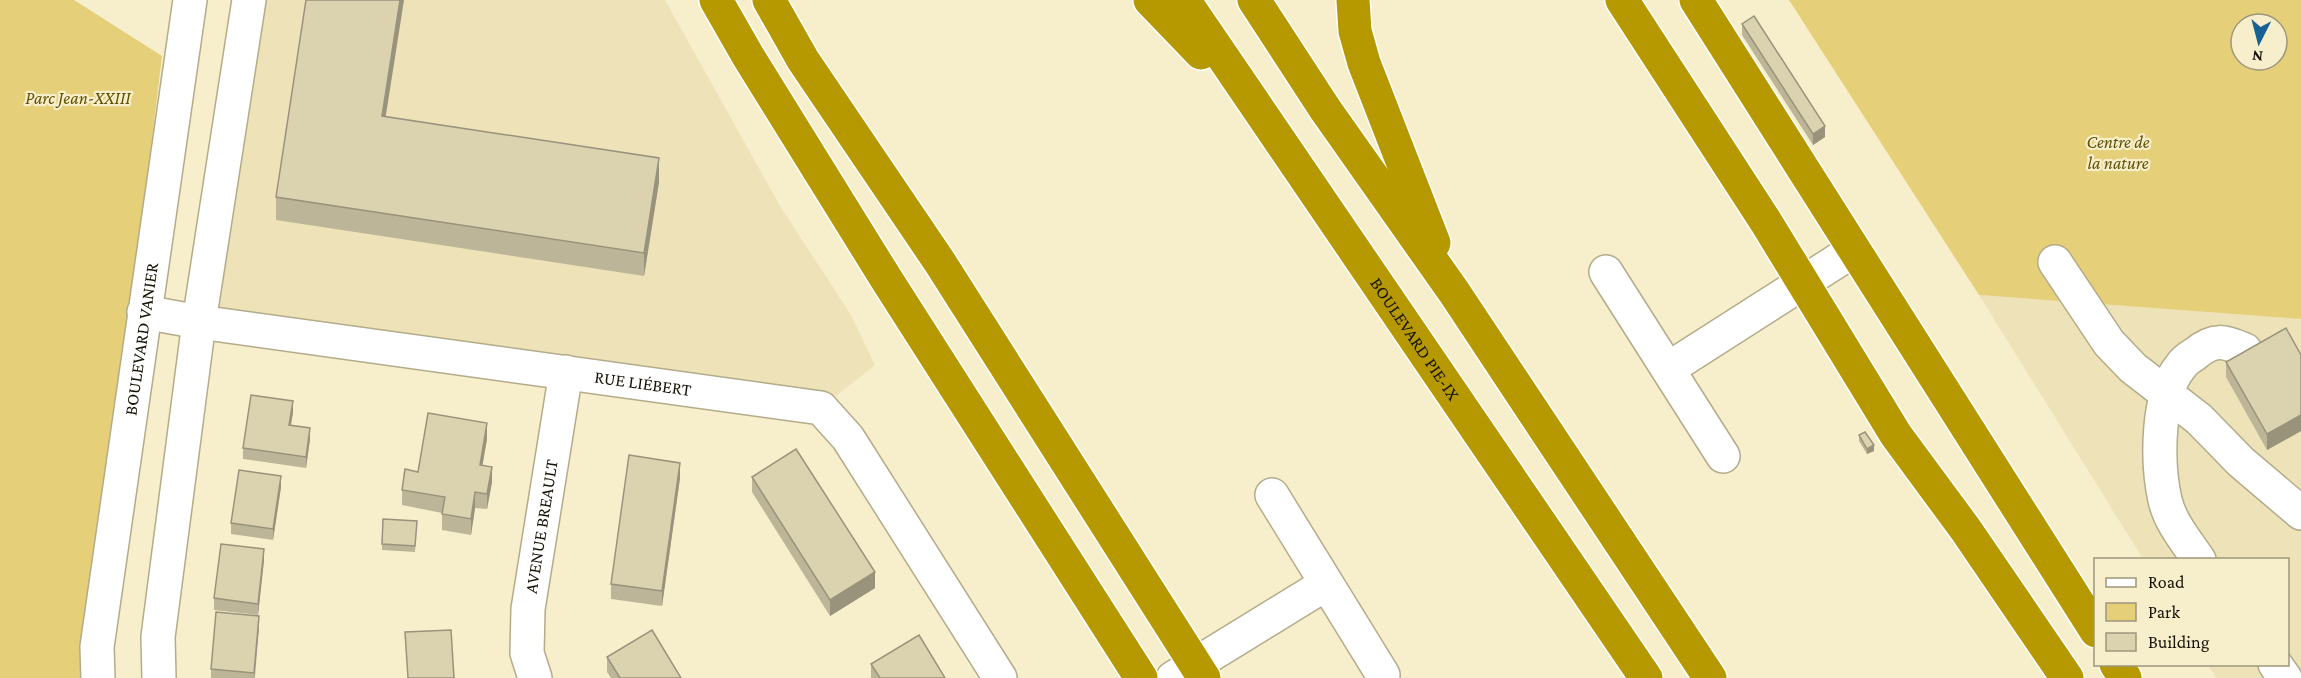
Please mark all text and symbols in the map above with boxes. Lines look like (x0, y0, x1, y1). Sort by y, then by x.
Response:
north arrow (2229, 12, 2289, 72)
text: N (2251, 47, 2264, 65)
park label: Parc Jean-XXIII (25, 88, 131, 108)
park label: Centre de la nature (2086, 132, 2150, 173)
street label: BOULEVARD VANIER (120, 260, 162, 417)
street label: BOULEVARD PIE-IX (1366, 274, 1464, 404)
street label: RUE LIÉBERT (593, 367, 693, 400)
street label: AVENUE BREAULT (521, 458, 562, 595)
legend (2094, 558, 2289, 666)
text: Road (2148, 572, 2185, 592)
text: Park (2148, 602, 2180, 622)
text: Building (2148, 632, 2210, 652)

